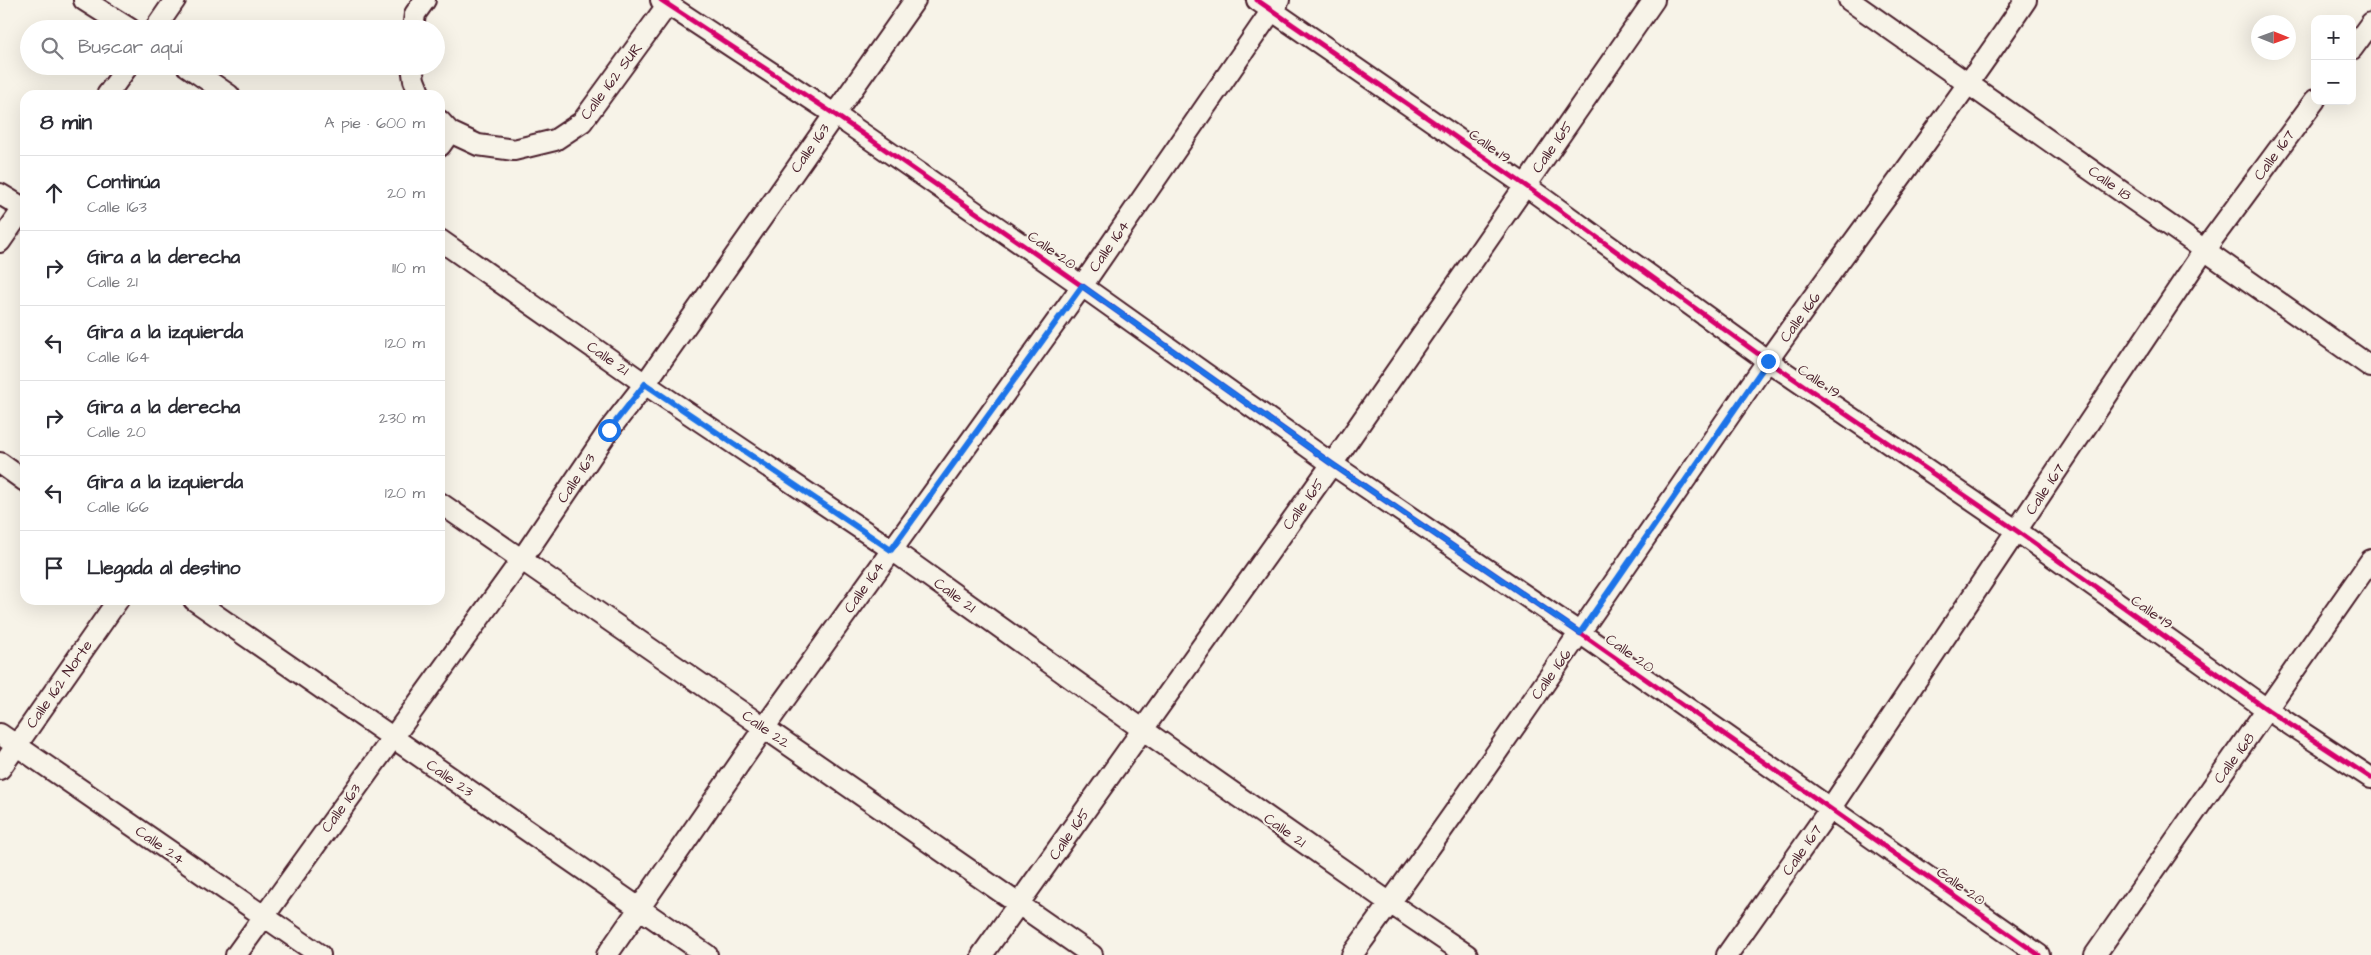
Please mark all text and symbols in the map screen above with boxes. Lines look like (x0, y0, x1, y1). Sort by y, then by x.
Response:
north arrow (2251, 15, 2296, 60)
map controls (2311, 15, 2356, 105)
button: + (2311, 15, 2356, 60)
search box (20, 20, 445, 75)
icon: search (38, 34, 66, 62)
text: Buscar aquí (78, 34, 182, 61)
street label: Calle 162 SUR (575, 38, 647, 124)
button: − (2311, 60, 2356, 105)
text: 8 min (40, 108, 92, 137)
text: A pie · 600 m (324, 112, 425, 134)
street label: Calle 165 (1527, 117, 1578, 177)
street label: Calle 163 (786, 119, 835, 177)
street label: Calle 19 (1464, 124, 1515, 169)
street label: Calle 167 (2249, 126, 2300, 185)
street label: Calle 18 (2084, 161, 2136, 206)
text: Continúa (87, 169, 160, 196)
icon: ahead (40, 179, 68, 207)
text: 20 m (387, 182, 425, 204)
text: Calle 163 (87, 196, 147, 218)
street label: Calle 164 (1084, 216, 1135, 276)
street label: Calle 20 (1023, 226, 1081, 275)
text: Gira a la derecha (87, 244, 240, 271)
icon: right (40, 254, 68, 282)
text: 110 m (392, 257, 425, 279)
text: Calle 21 (87, 271, 138, 293)
street label: Calle 166 (1775, 287, 1826, 347)
text: Gira a la izquierda (87, 319, 243, 346)
icon: left (40, 329, 68, 357)
text: 120 m (385, 332, 425, 354)
street label: Calle 21 (582, 336, 633, 381)
text: Calle 164 (87, 346, 150, 368)
route end (1757, 350, 1780, 373)
street label: Calle 19 (1793, 359, 1844, 403)
text: Gira a la derecha (87, 394, 240, 421)
icon: right (40, 404, 68, 432)
text: 230 m (379, 407, 425, 429)
route start (598, 419, 621, 442)
text: Calle 20 (87, 421, 146, 443)
street label: Calle 163 (552, 449, 601, 507)
street label: Calle 167 (2021, 460, 2070, 519)
text: Gira a la izquierda (87, 469, 243, 496)
street label: Calle 165 (1278, 474, 1329, 534)
icon: left (40, 479, 68, 507)
text: 120 m (385, 482, 425, 504)
text: Calle 166 (87, 496, 149, 518)
icon: arrive (40, 554, 68, 582)
text: Llegada al destino (87, 555, 240, 582)
street label: Calle 164 (839, 557, 890, 617)
street label: Calle 21 (929, 573, 980, 618)
street label: Calle 19 (2126, 590, 2177, 635)
street label: Calle 20 (1601, 629, 1659, 678)
street label: Calle 162 Norte (21, 636, 98, 733)
street label: Calle 166 (1526, 644, 1577, 704)
street label: Calle 22 (737, 705, 794, 754)
street label: Calle 168 (2209, 728, 2260, 788)
street label: Calle 23 (422, 755, 478, 803)
street label: Calle 163 (316, 779, 367, 837)
street label: Calle 165 (1044, 804, 1095, 864)
street label: Calle 21 (1259, 808, 1310, 853)
street label: Calle 24 (131, 821, 189, 870)
street label: Calle 167 (1777, 821, 1828, 880)
street label: Calle 20 (1932, 862, 1990, 911)

